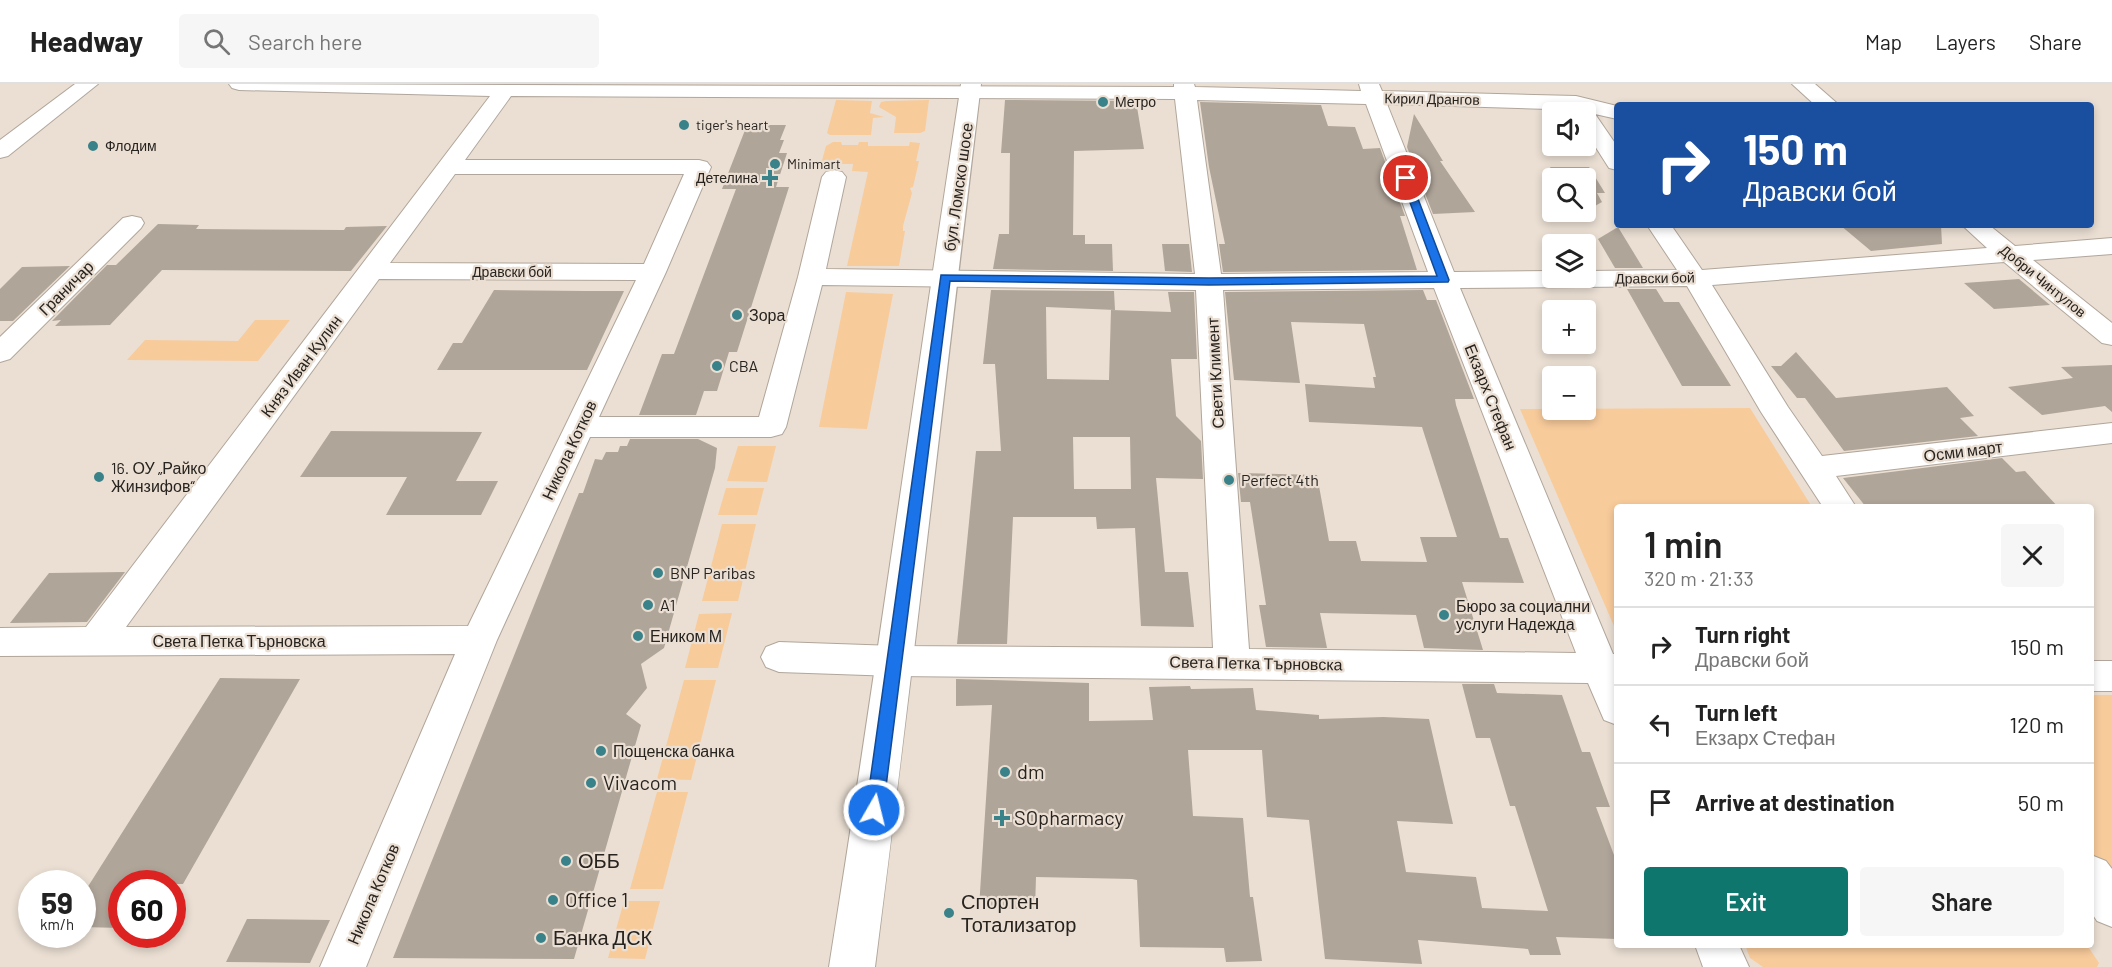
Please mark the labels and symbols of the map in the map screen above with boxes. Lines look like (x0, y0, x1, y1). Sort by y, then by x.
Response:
street label: Кирил Дрангов (1384, 89, 1480, 108)
place label: Метро (1115, 93, 1156, 110)
marker: Метро (1096, 95, 1110, 109)
place label: tiger's heart (696, 116, 769, 133)
marker: tiger's heart (677, 118, 691, 132)
street label: бул. Ломско шосе (939, 121, 976, 253)
place label: Флодим (105, 137, 157, 154)
marker: Флодим (86, 139, 100, 153)
pin (1380, 152, 1431, 203)
place label: Minimart (787, 155, 841, 172)
marker: Minimart (768, 157, 782, 171)
place label: Детелина (696, 169, 758, 186)
marker: Детелина (763, 171, 777, 185)
street label: Добри Чинтулов (1997, 241, 2090, 320)
street label: Граничар (34, 256, 97, 319)
street label: Дравски бой (472, 263, 552, 280)
street label: Дравски бой (1615, 268, 1695, 287)
place label: Зора (749, 305, 785, 324)
marker: Зора (730, 308, 744, 322)
street label: Княз Иван Кулин (256, 311, 345, 420)
street label: Свети Климент (1202, 316, 1227, 429)
street label: Екзарх Стефан (1462, 341, 1521, 453)
place label: CBA (729, 356, 758, 375)
marker: CBA (710, 359, 724, 373)
street label: Никола Котков (537, 397, 600, 502)
street label: Осми март (1922, 436, 2004, 465)
place label: 16. ОУ „Райко Жинзифов“ (111, 458, 207, 495)
marker: 16. ОУ „Райко Жинзифов“ (92, 470, 106, 484)
place label: Perfect 4th (1241, 470, 1319, 489)
marker: Perfect 4th (1222, 473, 1236, 487)
place label: BNP Paribas (670, 563, 755, 582)
marker: BNP Paribas (651, 566, 665, 580)
place label: A1 (660, 595, 675, 614)
place label: Бюро за социални услуги Надежда (1456, 596, 1590, 633)
marker: A1 (641, 598, 655, 612)
marker: Бюро за социални услуги Надежда (1437, 608, 1451, 622)
place label: Еником М (650, 626, 722, 645)
marker: Еником М (631, 629, 645, 643)
street label: Света Петка Търновска (152, 631, 326, 650)
street label: Света Петка Търновска (1169, 651, 1343, 674)
place label: Пощенска банка (613, 741, 734, 760)
marker: Пощенска банка (594, 744, 608, 758)
place label: dm (1017, 759, 1044, 783)
marker: dm (998, 765, 1012, 779)
place label: Vivacom (603, 770, 677, 794)
marker: Vivacom (584, 776, 598, 790)
position arrow (842, 778, 906, 842)
place label: SOpharmacy (1014, 805, 1124, 829)
marker: SOpharmacy (995, 811, 1009, 825)
street label: Никола Котков (343, 841, 402, 947)
place label: ОББ (578, 848, 620, 872)
marker: ОББ (559, 854, 573, 868)
speed limit sign: 60 (108, 870, 186, 948)
place label: Office 1 (565, 887, 628, 911)
place label: Спортен Тотализатор (961, 889, 1076, 936)
marker: Office 1 (546, 893, 560, 907)
marker: Спортен Тотализатор (942, 906, 956, 920)
place label: Банка ДСК (553, 925, 653, 949)
marker: Банка ДСК (534, 931, 548, 945)

